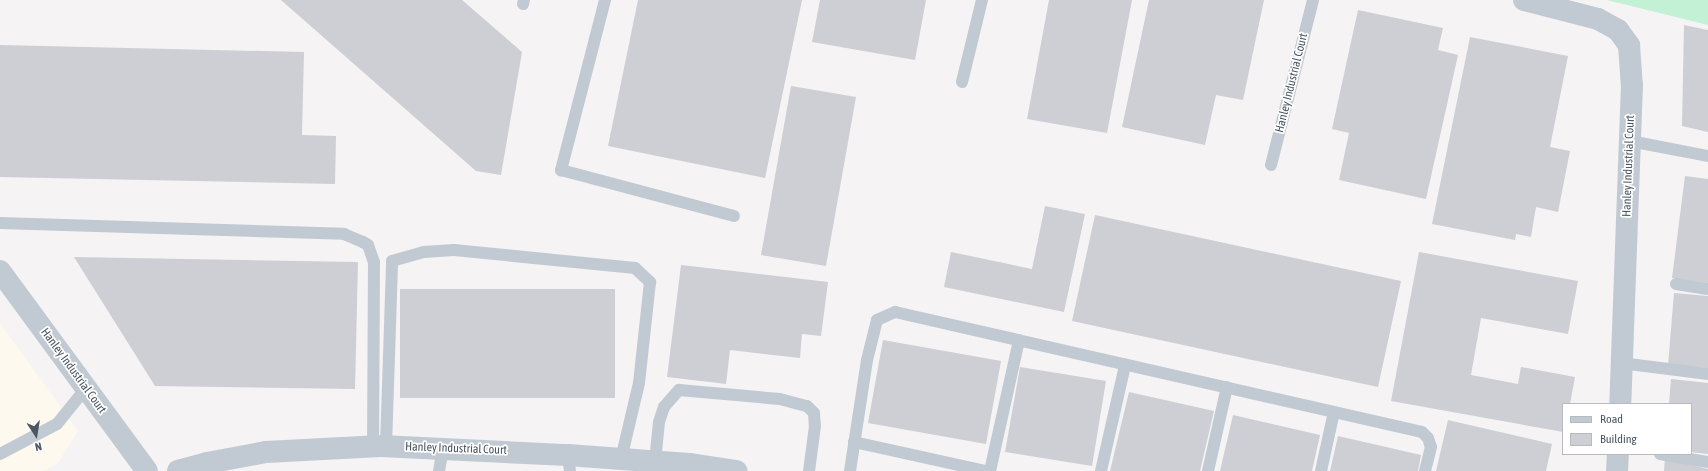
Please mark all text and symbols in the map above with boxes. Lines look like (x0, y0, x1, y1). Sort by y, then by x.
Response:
street label: Hanley Industrial Court (1273, 32, 1311, 134)
street label: Hanley Industrial Court (1620, 115, 1638, 217)
street label: Hanley Industrial Court (37, 326, 109, 416)
legend (1562, 403, 1692, 455)
text: Road (1600, 412, 1623, 426)
north arrow (16, 415, 56, 455)
text: Building (1600, 432, 1637, 446)
text: N (34, 440, 43, 453)
street label: Hanley Industrial Court (405, 440, 507, 458)

